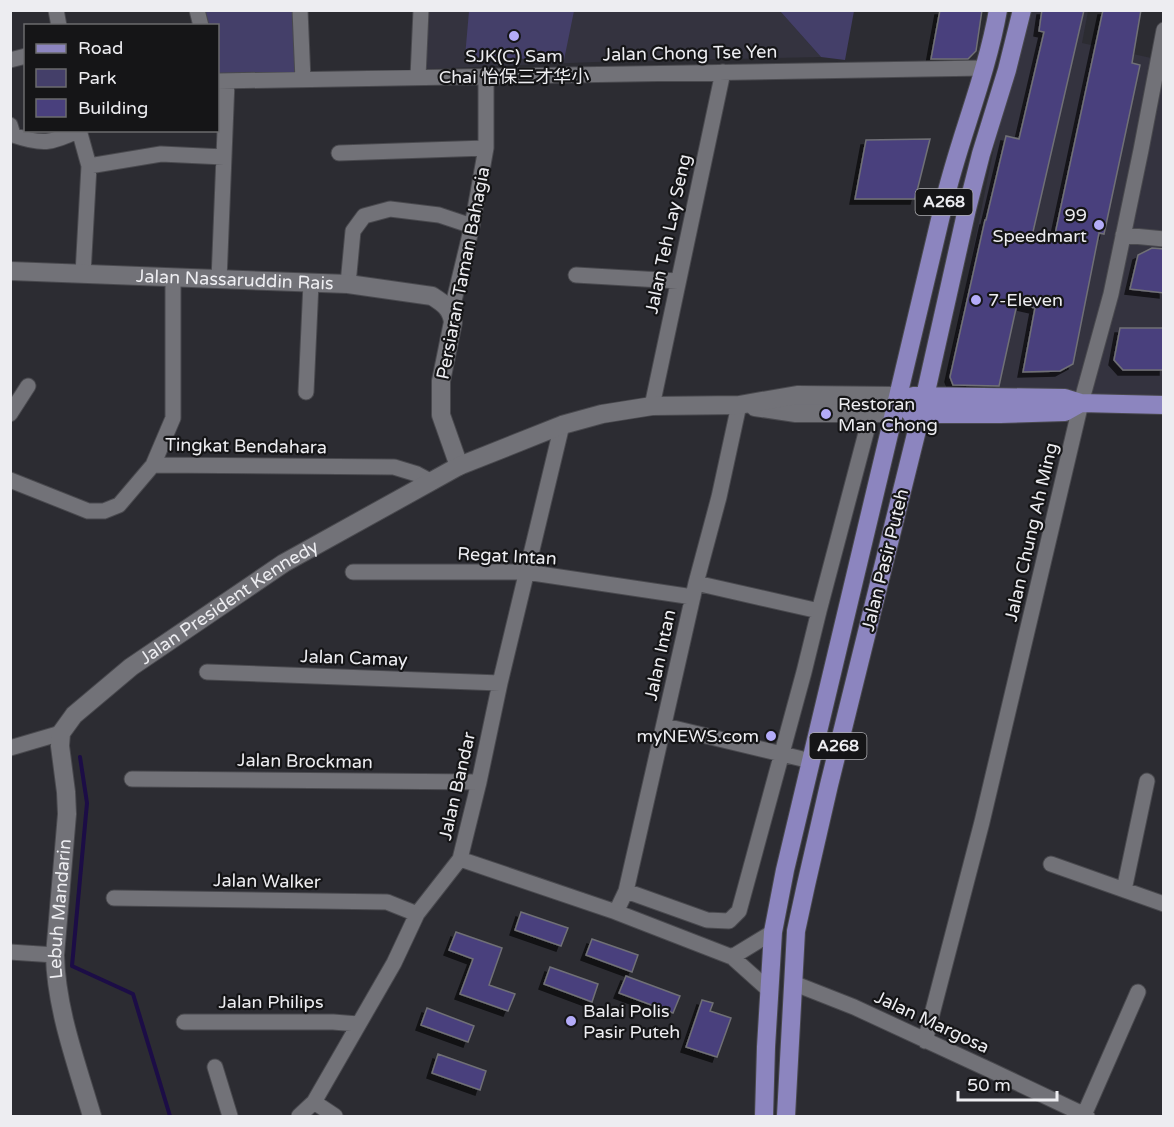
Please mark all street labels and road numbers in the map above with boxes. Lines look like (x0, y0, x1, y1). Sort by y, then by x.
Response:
street label: Jalan Chong Tse Yen (603, 40, 777, 66)
street label: Jalan Teh Lay Seng (640, 152, 696, 316)
street label: Persiaran Taman Bahagia (432, 165, 494, 381)
road number: A268 (916, 189, 972, 215)
street label: Jalan Nassaruddin Rais (136, 265, 334, 294)
street label: Tingkat Bendahara (165, 434, 327, 458)
street label: Jalan Chung Ah Ming (1000, 440, 1062, 624)
street label: Jalan Pasir Puteh (857, 486, 913, 634)
street label: Jalan President Kennedy (135, 535, 322, 669)
street label: Regat Intan (457, 542, 557, 570)
street label: Jalan Intan (640, 608, 680, 702)
street label: Jalan Camay (300, 645, 408, 671)
street label: Jalan Bandar (434, 730, 480, 842)
road number: A268 (810, 733, 866, 759)
street label: Jalan Brockman (237, 749, 373, 773)
street label: Lebuh Mandarin (44, 838, 76, 980)
street label: Jalan Walker (213, 869, 321, 893)
street label: Jalan Margosa (871, 986, 993, 1058)
street label: Jalan Philips (218, 991, 324, 1013)

